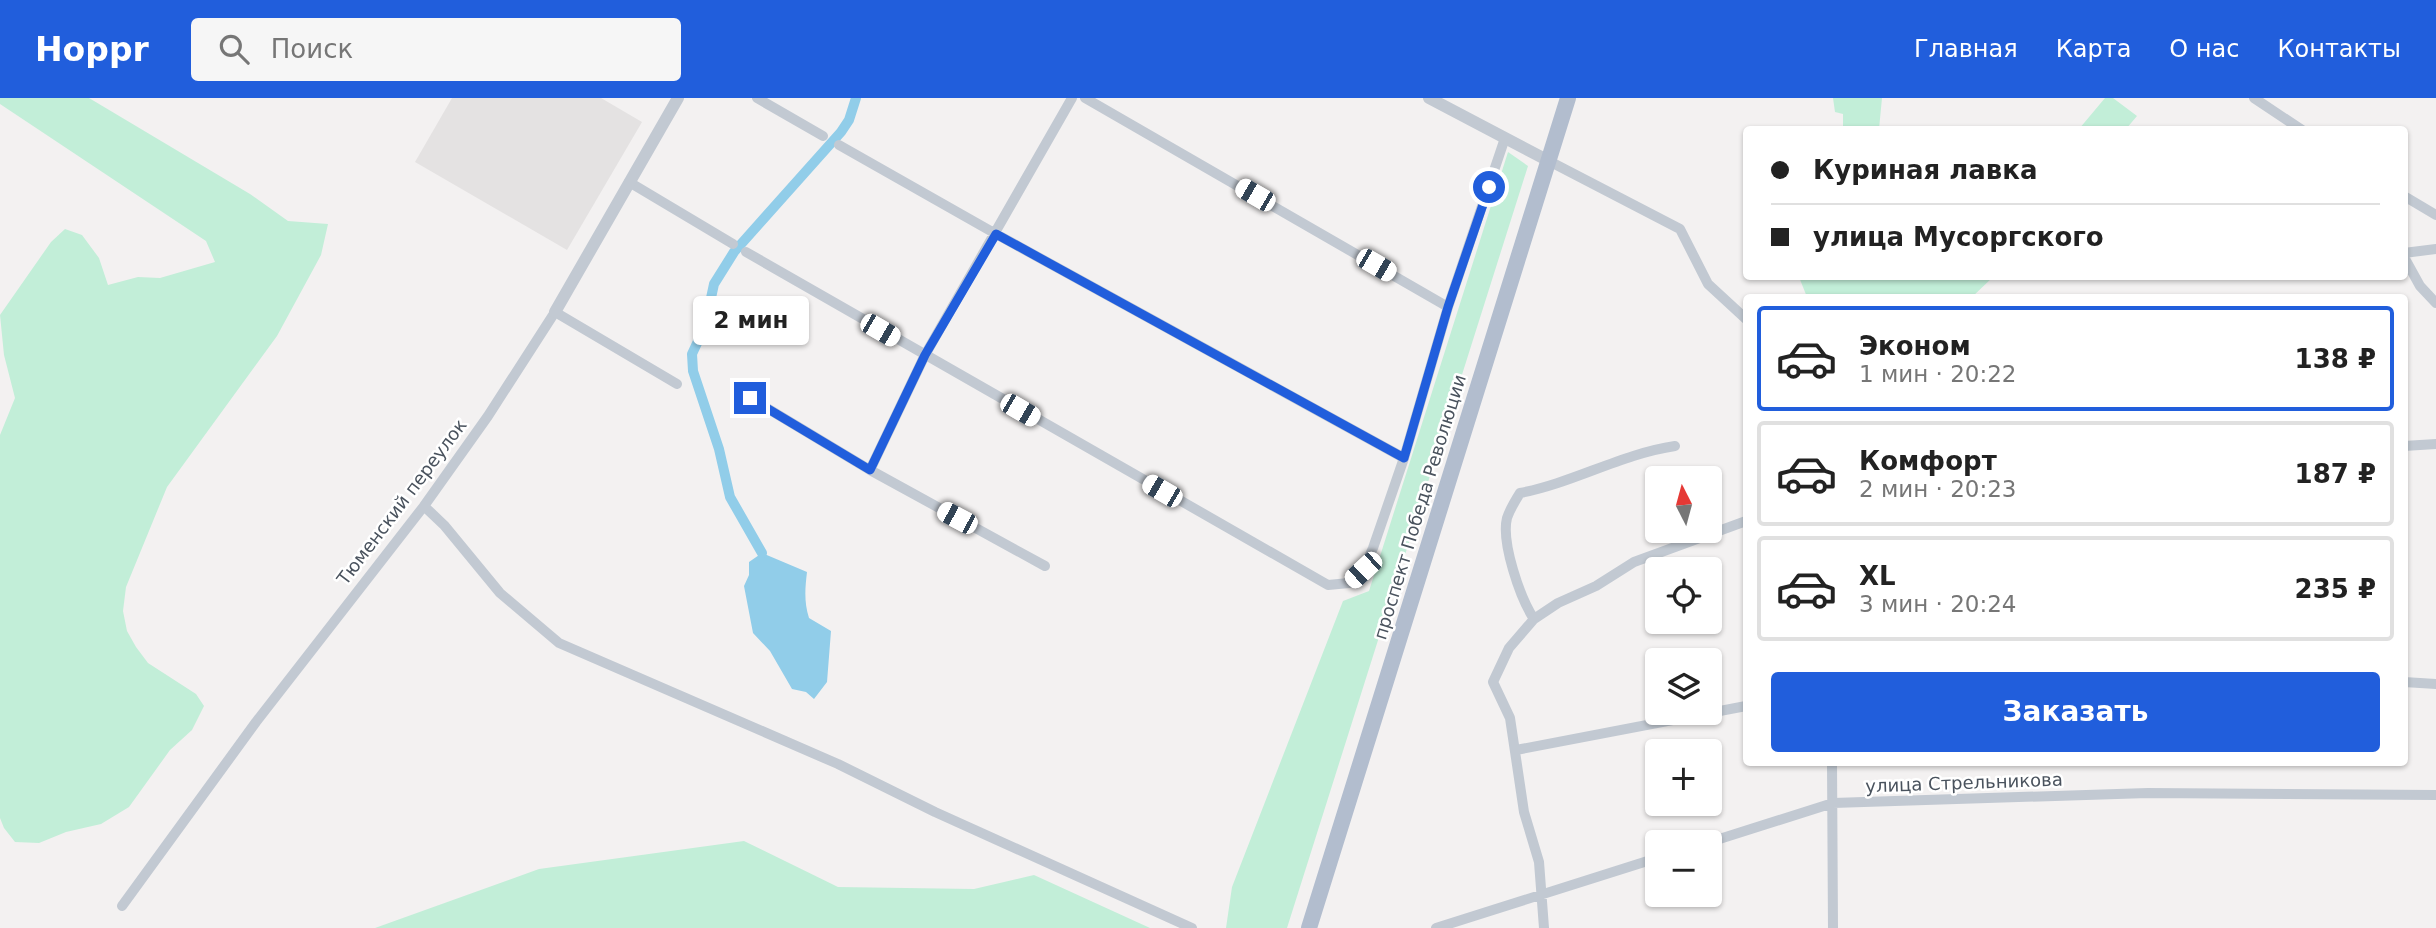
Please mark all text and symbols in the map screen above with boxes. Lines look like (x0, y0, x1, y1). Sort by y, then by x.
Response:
search box (191, 18, 681, 81)
text: Hoppr (35, 30, 149, 69)
icon: search (215, 30, 253, 68)
text: Поиск (271, 34, 353, 64)
text: Главная (1914, 35, 2018, 63)
text: Карта (2056, 35, 2131, 63)
text: О нас (2169, 35, 2239, 63)
text: Контакты (2277, 35, 2401, 63)
text: Куриная лавка (1813, 155, 2038, 185)
route start (1473, 171, 1505, 203)
car (1232, 175, 1279, 215)
text: улица Мусоргского (1813, 222, 2104, 252)
car (1353, 245, 1400, 285)
callout: 2 мин (692, 296, 808, 345)
text: 2 мин (714, 307, 788, 333)
car (857, 310, 904, 350)
icon: car (1775, 327, 1838, 390)
text: Эконом (1859, 331, 1971, 361)
text: 138 ₽ (2295, 344, 2376, 374)
text: 1 мин · 20:22 (1859, 361, 2017, 387)
street label: проспект Победа Революции (1369, 372, 1470, 642)
route end (734, 382, 766, 414)
car (997, 390, 1044, 430)
street label: Тюменский переулок (332, 415, 471, 589)
icon: car (1775, 442, 1838, 505)
text: Комфорт (1859, 446, 1997, 476)
text: 187 ₽ (2295, 459, 2376, 489)
north arrow (1645, 466, 1722, 542)
map controls (1645, 466, 1722, 907)
car (1139, 471, 1186, 511)
text: 2 мин · 20:23 (1859, 476, 2017, 502)
car (934, 499, 981, 537)
car (1341, 548, 1386, 592)
button: locate (1645, 557, 1722, 634)
icon: car (1775, 557, 1838, 620)
text: XL (1859, 561, 1896, 591)
text: 235 ₽ (2295, 574, 2376, 604)
text: 3 мин · 20:24 (1859, 591, 2017, 617)
button: layers (1645, 648, 1722, 725)
button: Заказать (1771, 672, 2380, 752)
button: + (1645, 739, 1722, 816)
street label: улица Стрельникова (1865, 769, 2063, 796)
button: − (1645, 830, 1722, 907)

